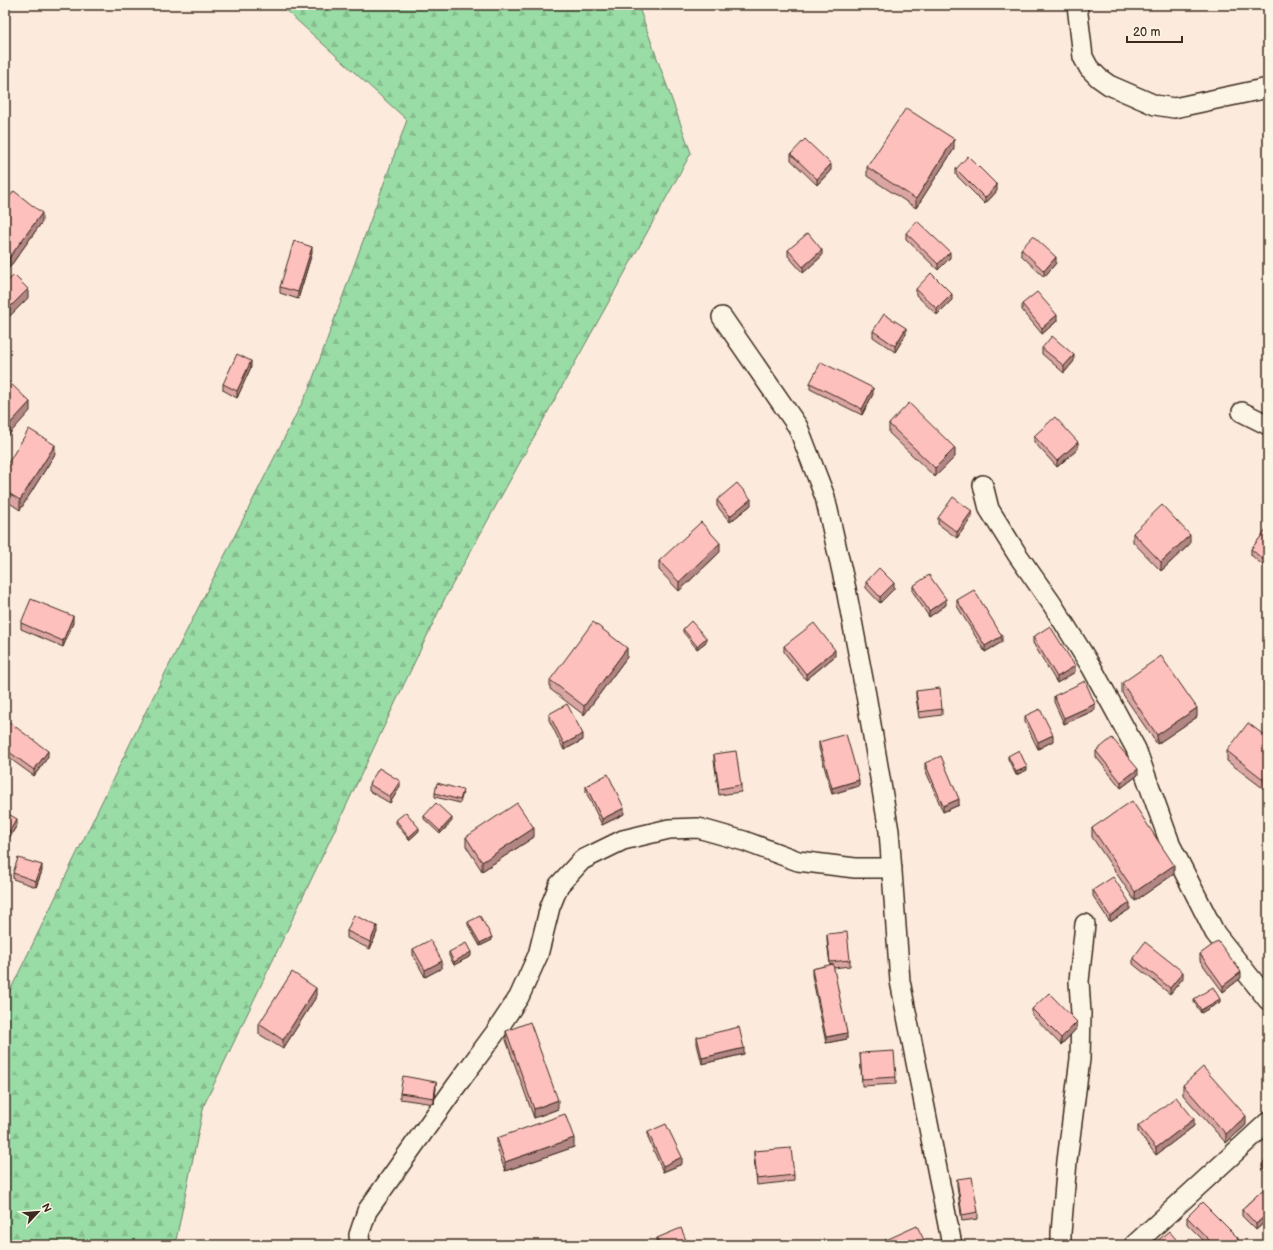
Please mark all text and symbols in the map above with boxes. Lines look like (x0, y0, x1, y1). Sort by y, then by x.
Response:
scale bar (1127, 18, 1182, 44)
text: 20 m (1133, 25, 1160, 40)
north arrow (18, 1192, 58, 1232)
text: N (39, 1201, 54, 1214)

